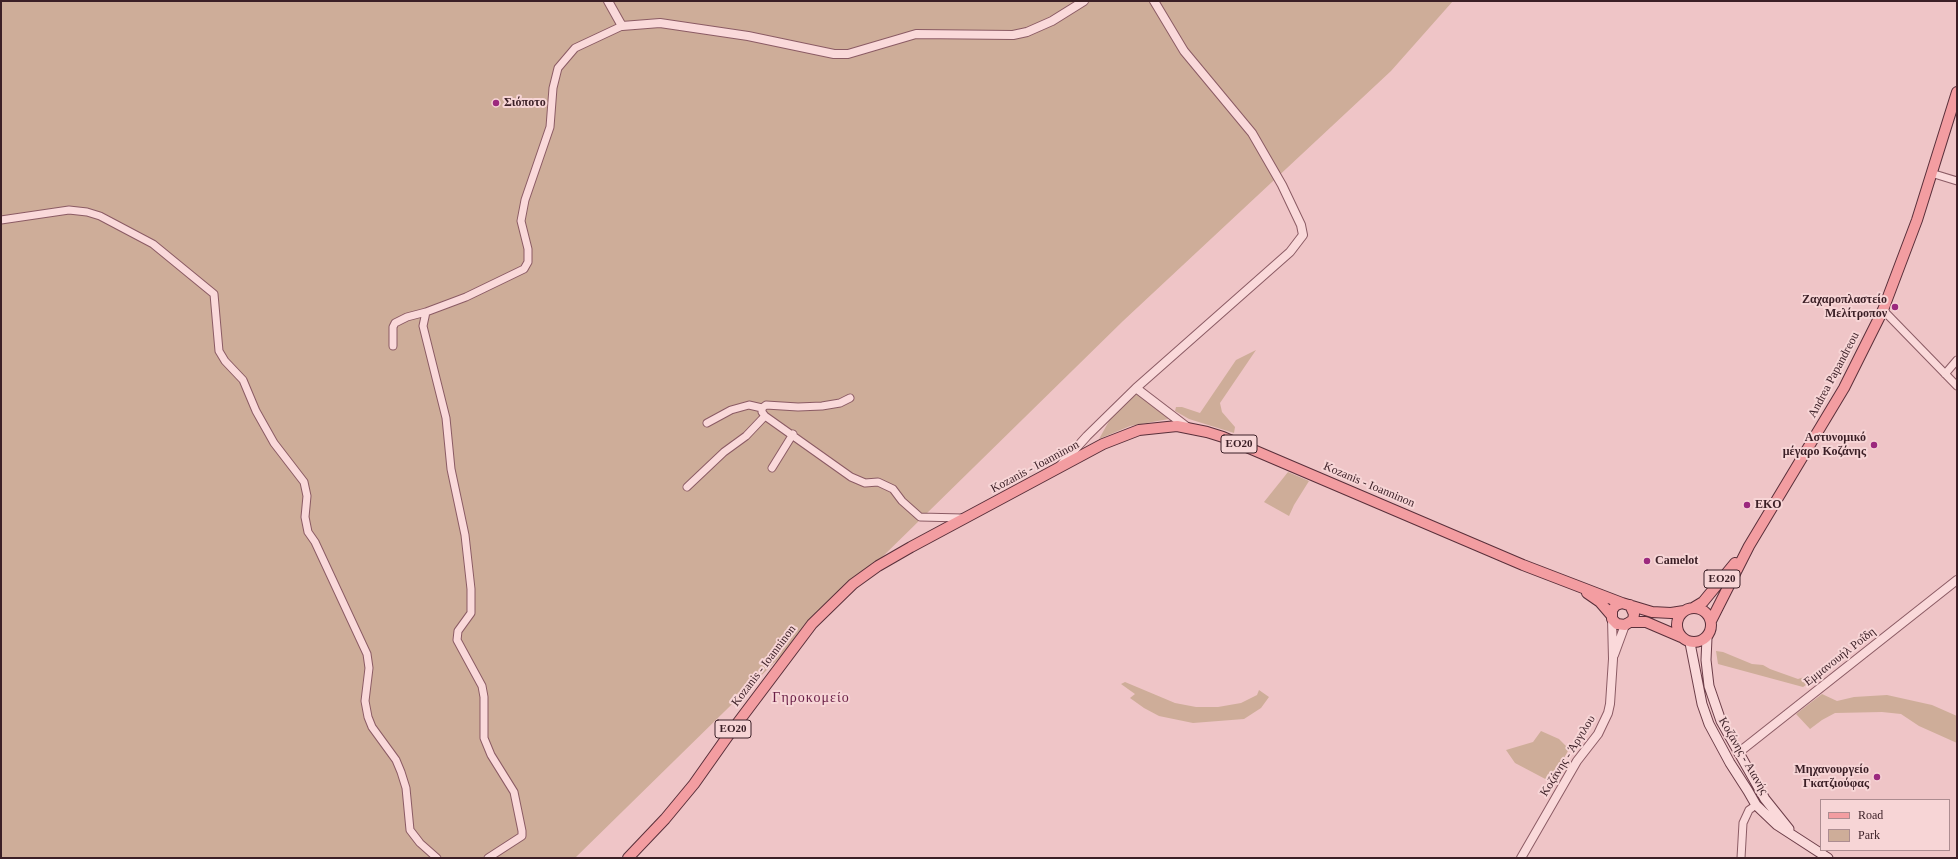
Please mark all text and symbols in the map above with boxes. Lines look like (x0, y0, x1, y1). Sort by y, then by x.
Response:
place label: Σιόποτο (504, 96, 546, 110)
marker: Σιόποτο (491, 98, 501, 108)
place label: Ζαχαροπλαστείο Μελίτροπον (1802, 293, 1887, 321)
marker: Ζαχαροπλαστείο Μελίτροπον (1890, 302, 1900, 312)
street label: Andrea Papandreou (1805, 330, 1863, 420)
place label: Αστυνομικό μέγαρο Κοζάνης (1783, 431, 1866, 459)
road number: ΕΟ20 (1221, 435, 1257, 453)
street label: Kozanis - Ioanninon (988, 438, 1082, 496)
marker: Αστυνομικό μέγαρο Κοζάνης (1869, 440, 1879, 450)
street label: Kozanis - Ioanninon (1321, 459, 1417, 511)
place label: EKO (1755, 498, 1782, 512)
marker: EKO (1742, 500, 1752, 510)
place label: Camelot (1655, 554, 1698, 568)
marker: Camelot (1642, 556, 1652, 566)
road number: ΕΟ20 (1704, 570, 1740, 588)
street label: Kozanis - Ioanninon (729, 623, 799, 709)
street label: Εμμανουήλ Ροΐδη (1801, 625, 1879, 689)
district label: Γηροκομείο (772, 690, 850, 706)
street label: Κοζάνης - Άργιλου (1537, 713, 1599, 799)
street label: Κοζάνης - Αιανής (1715, 715, 1771, 797)
road number: ΕΟ20 (715, 720, 751, 738)
place label: Μηχανουργείο Γκατζιούφας (1794, 763, 1869, 791)
marker: Μηχανουργείο Γκατζιούφας (1872, 772, 1882, 782)
legend (1820, 799, 1950, 851)
text: Road (1858, 808, 1883, 822)
text: Park (1858, 828, 1880, 842)

